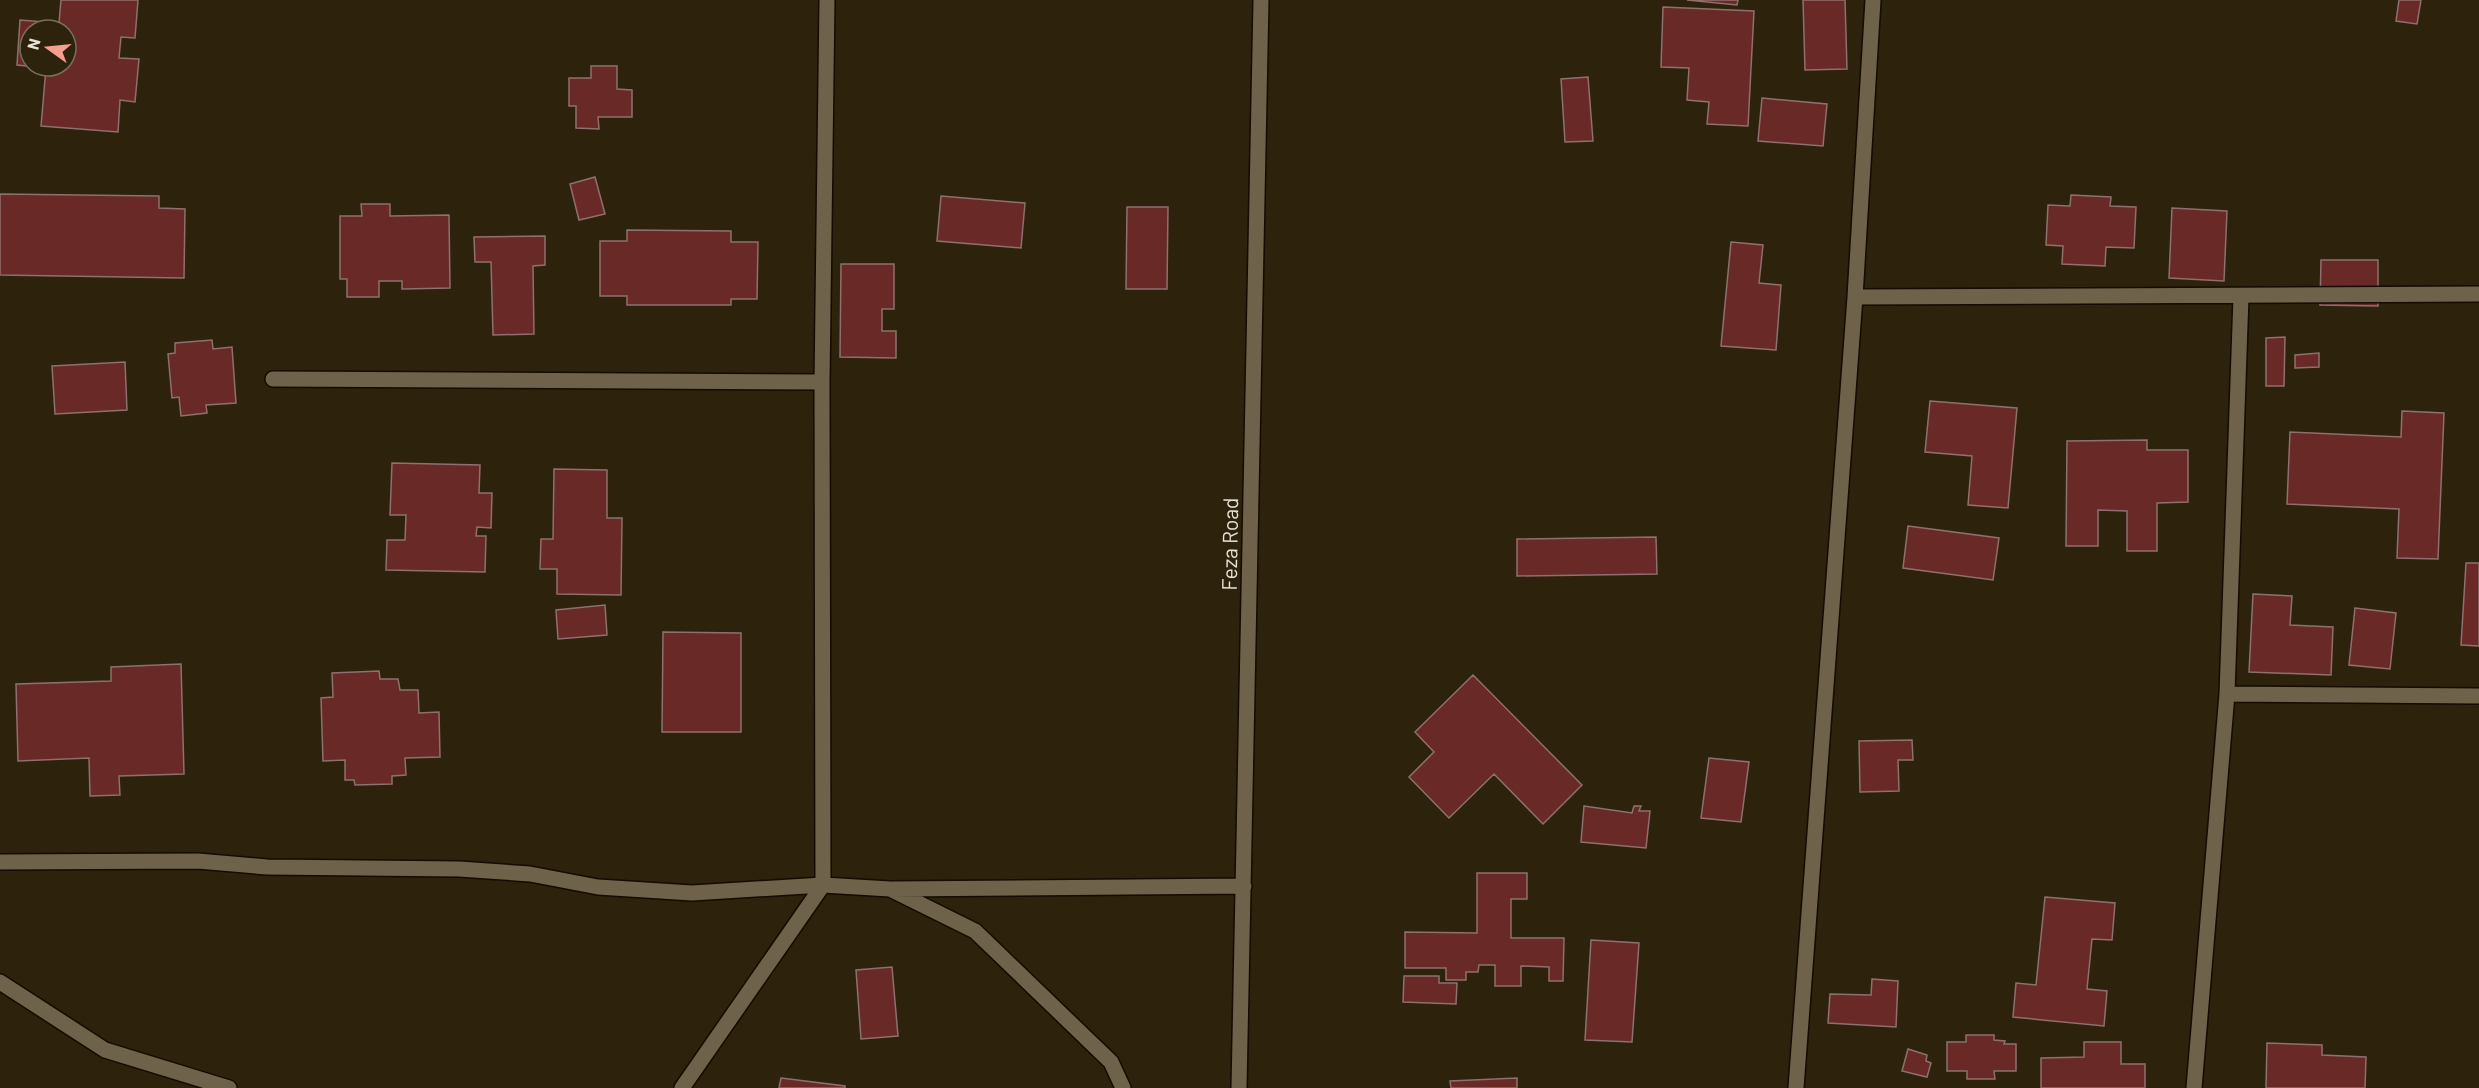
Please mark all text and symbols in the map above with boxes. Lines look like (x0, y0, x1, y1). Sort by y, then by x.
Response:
north arrow (18, 18, 78, 78)
text: N (22, 36, 44, 52)
street label: Feza Road (1216, 497, 1242, 591)

